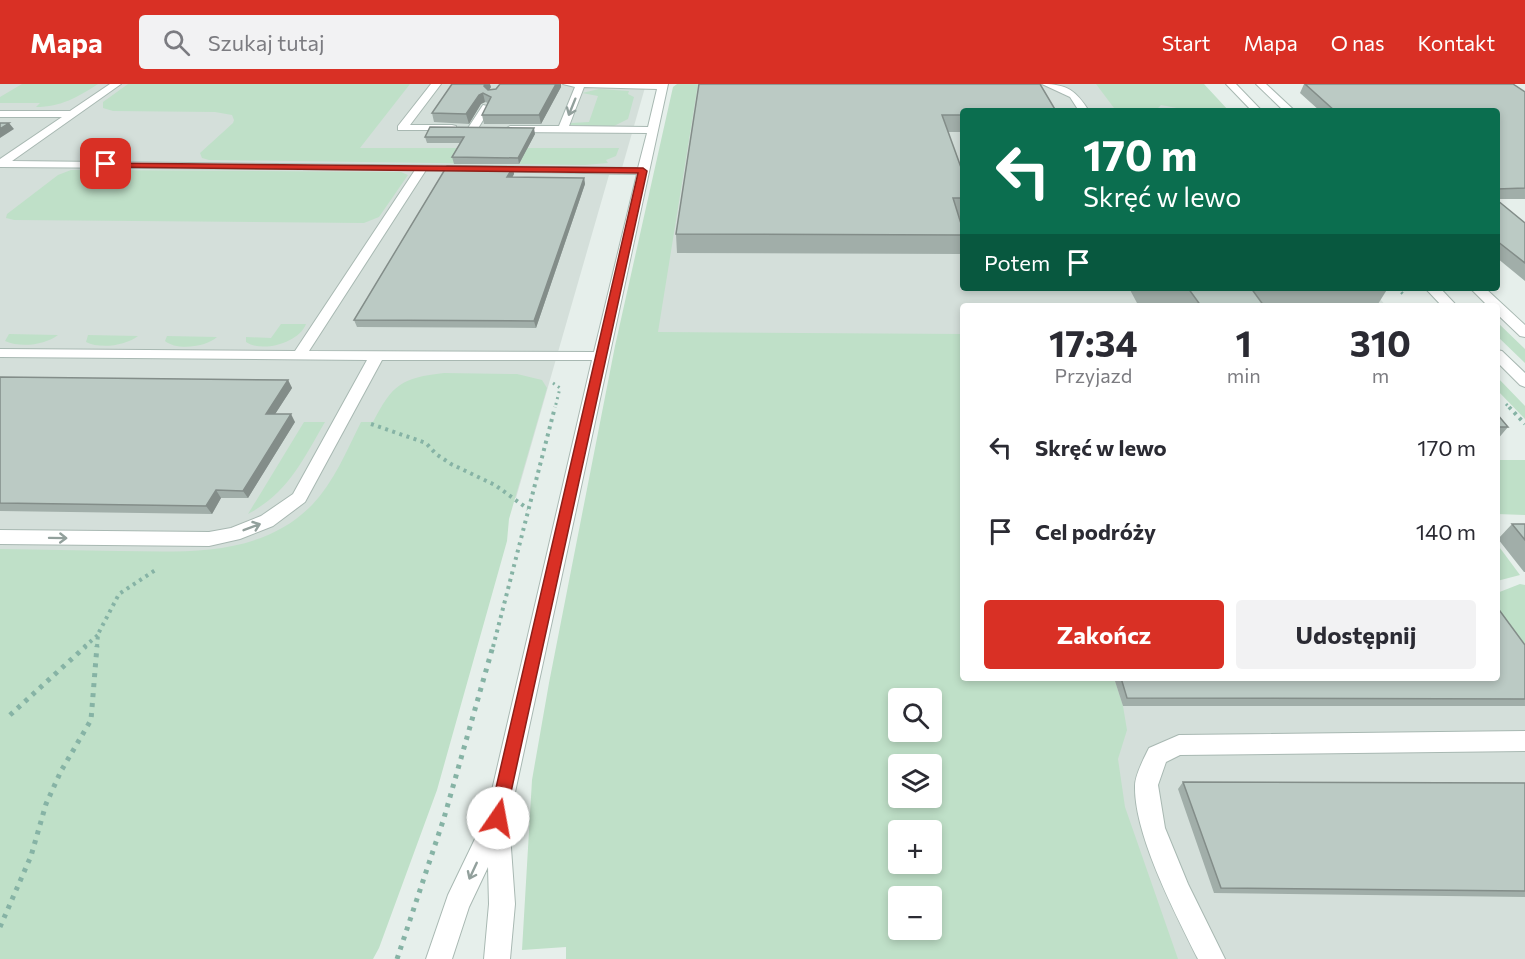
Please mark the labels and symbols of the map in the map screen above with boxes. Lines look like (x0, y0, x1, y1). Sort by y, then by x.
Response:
one-way arrow (566, 97, 577, 116)
pin (80, 138, 131, 189)
one-way arrow (242, 521, 261, 532)
one-way arrow (48, 532, 68, 543)
position arrow (466, 786, 530, 850)
one-way arrow (467, 861, 478, 879)

